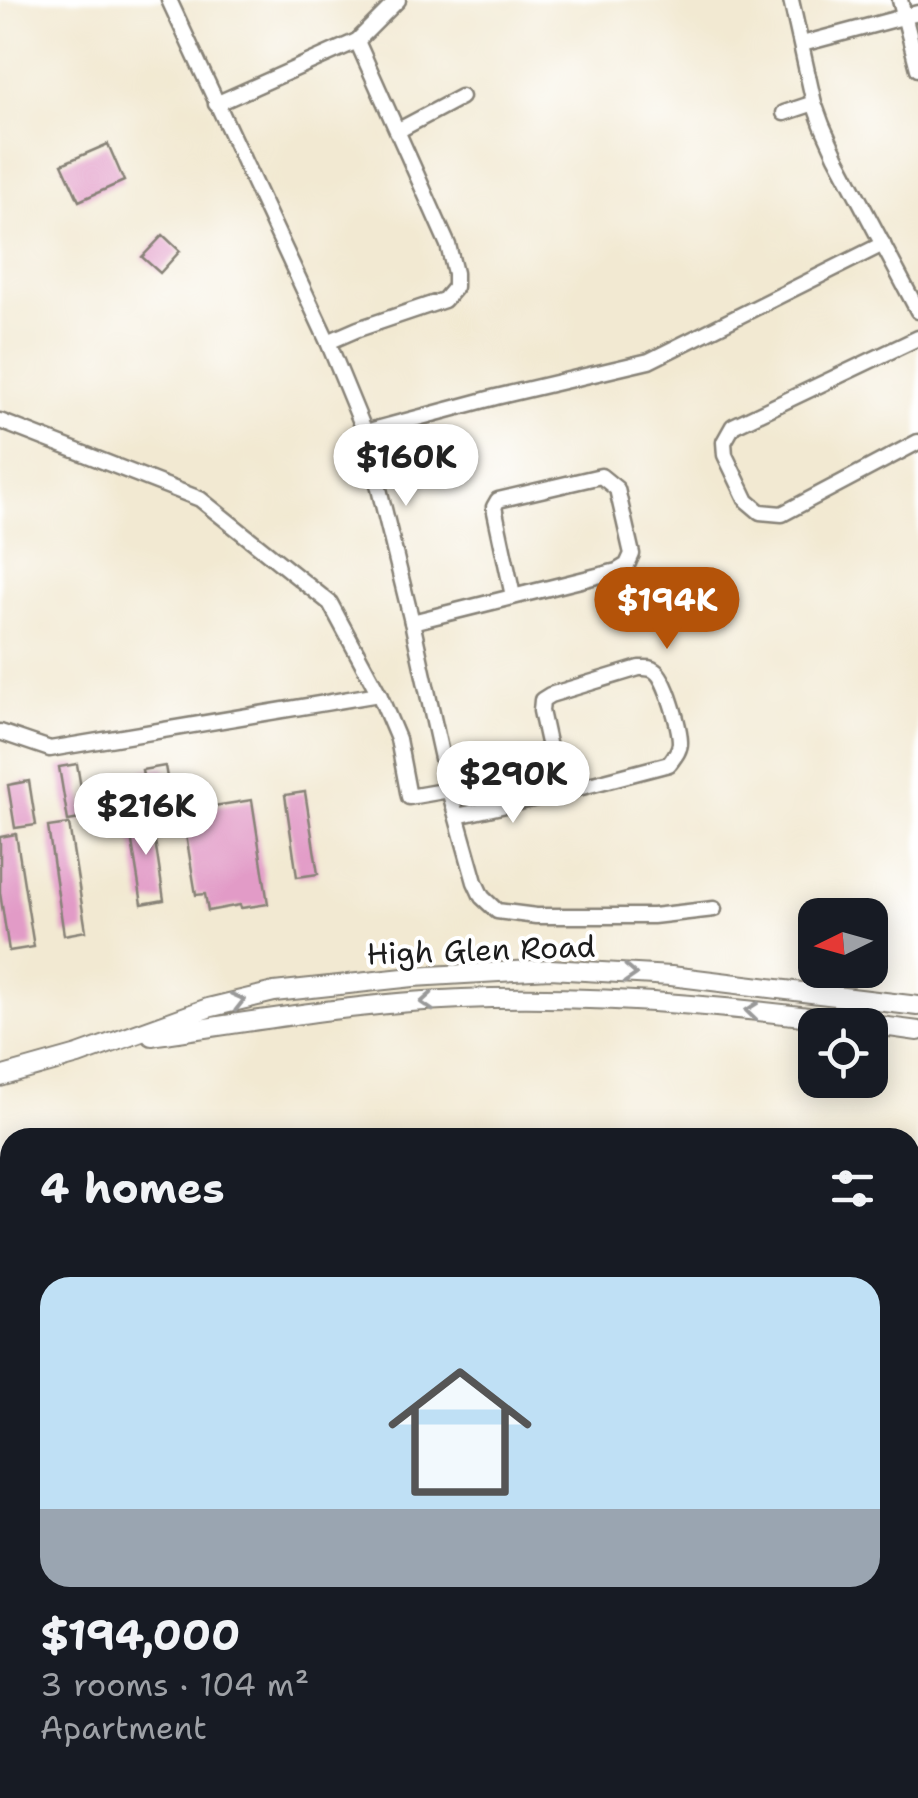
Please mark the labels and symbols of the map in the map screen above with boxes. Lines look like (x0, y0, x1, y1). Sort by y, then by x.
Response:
pin: $160K (336, 424, 476, 509)
pin: $194K (597, 567, 737, 652)
pin: $290K (443, 741, 583, 826)
pin: $216K (76, 773, 216, 858)
north arrow (798, 898, 888, 988)
street label: High Glen Road (366, 926, 596, 974)
one-way arrow (623, 963, 639, 984)
one-way arrow (419, 990, 435, 1012)
one-way arrow (229, 992, 246, 1013)
one-way arrow (743, 1001, 759, 1022)

